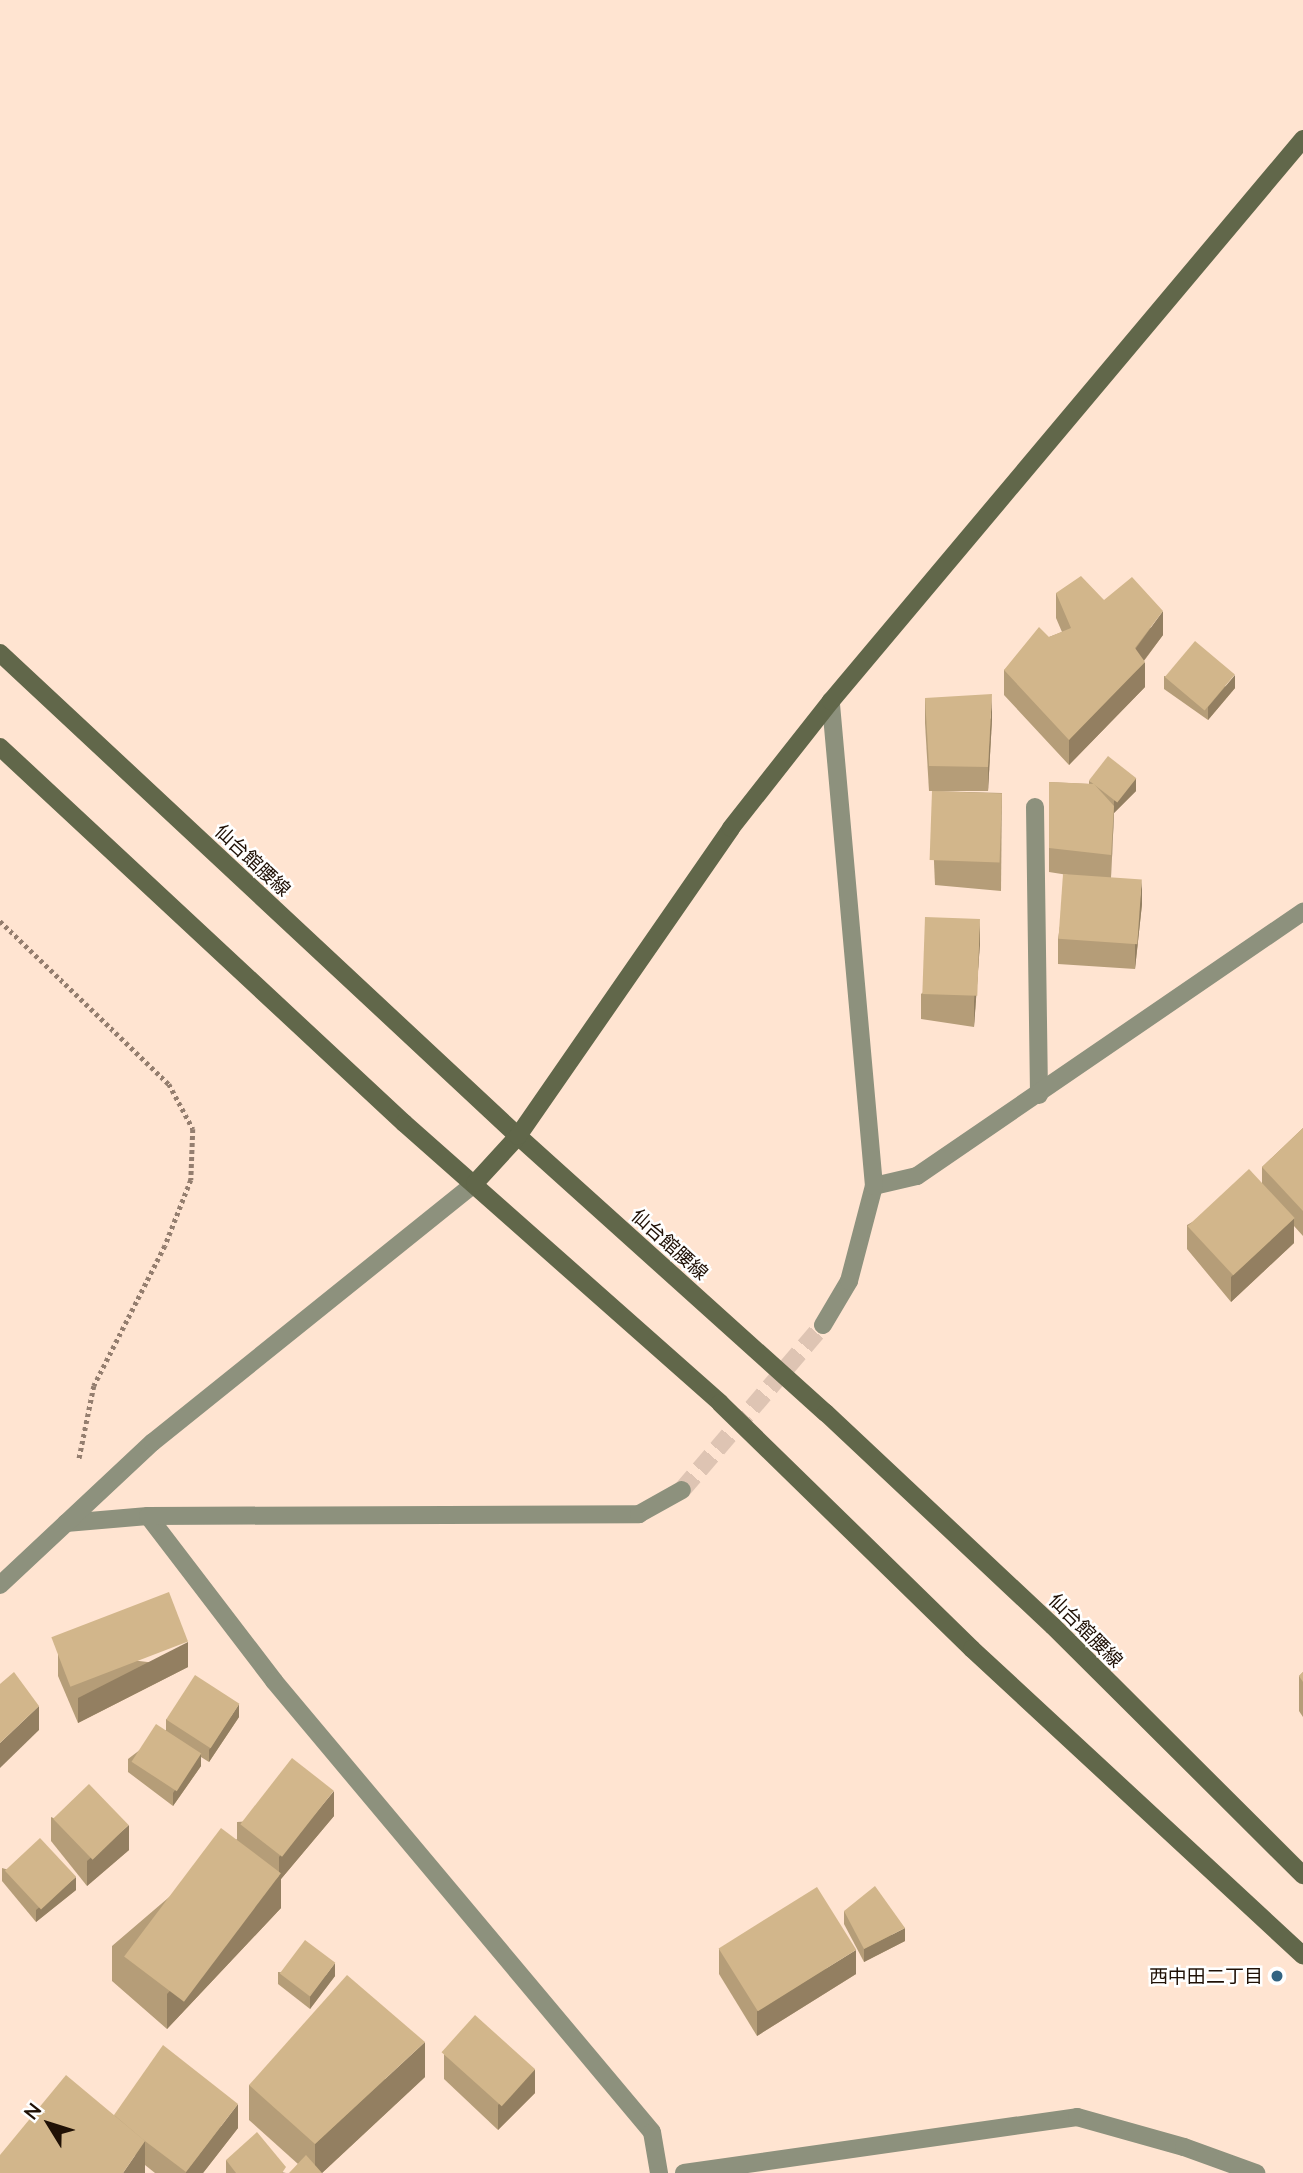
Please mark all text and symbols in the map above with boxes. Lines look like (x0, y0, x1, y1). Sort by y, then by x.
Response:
street label: 仙台館腰線 (210, 819, 296, 901)
street label: 仙台館腰線 (627, 1204, 713, 1284)
street label: 仙台館腰線 (1044, 1588, 1128, 1672)
place label: 西中田二丁目 (1149, 1965, 1263, 1987)
marker: 西中田二丁目 (1269, 1968, 1285, 1984)
north arrow (14, 2089, 84, 2159)
text: N (18, 2098, 46, 2124)

